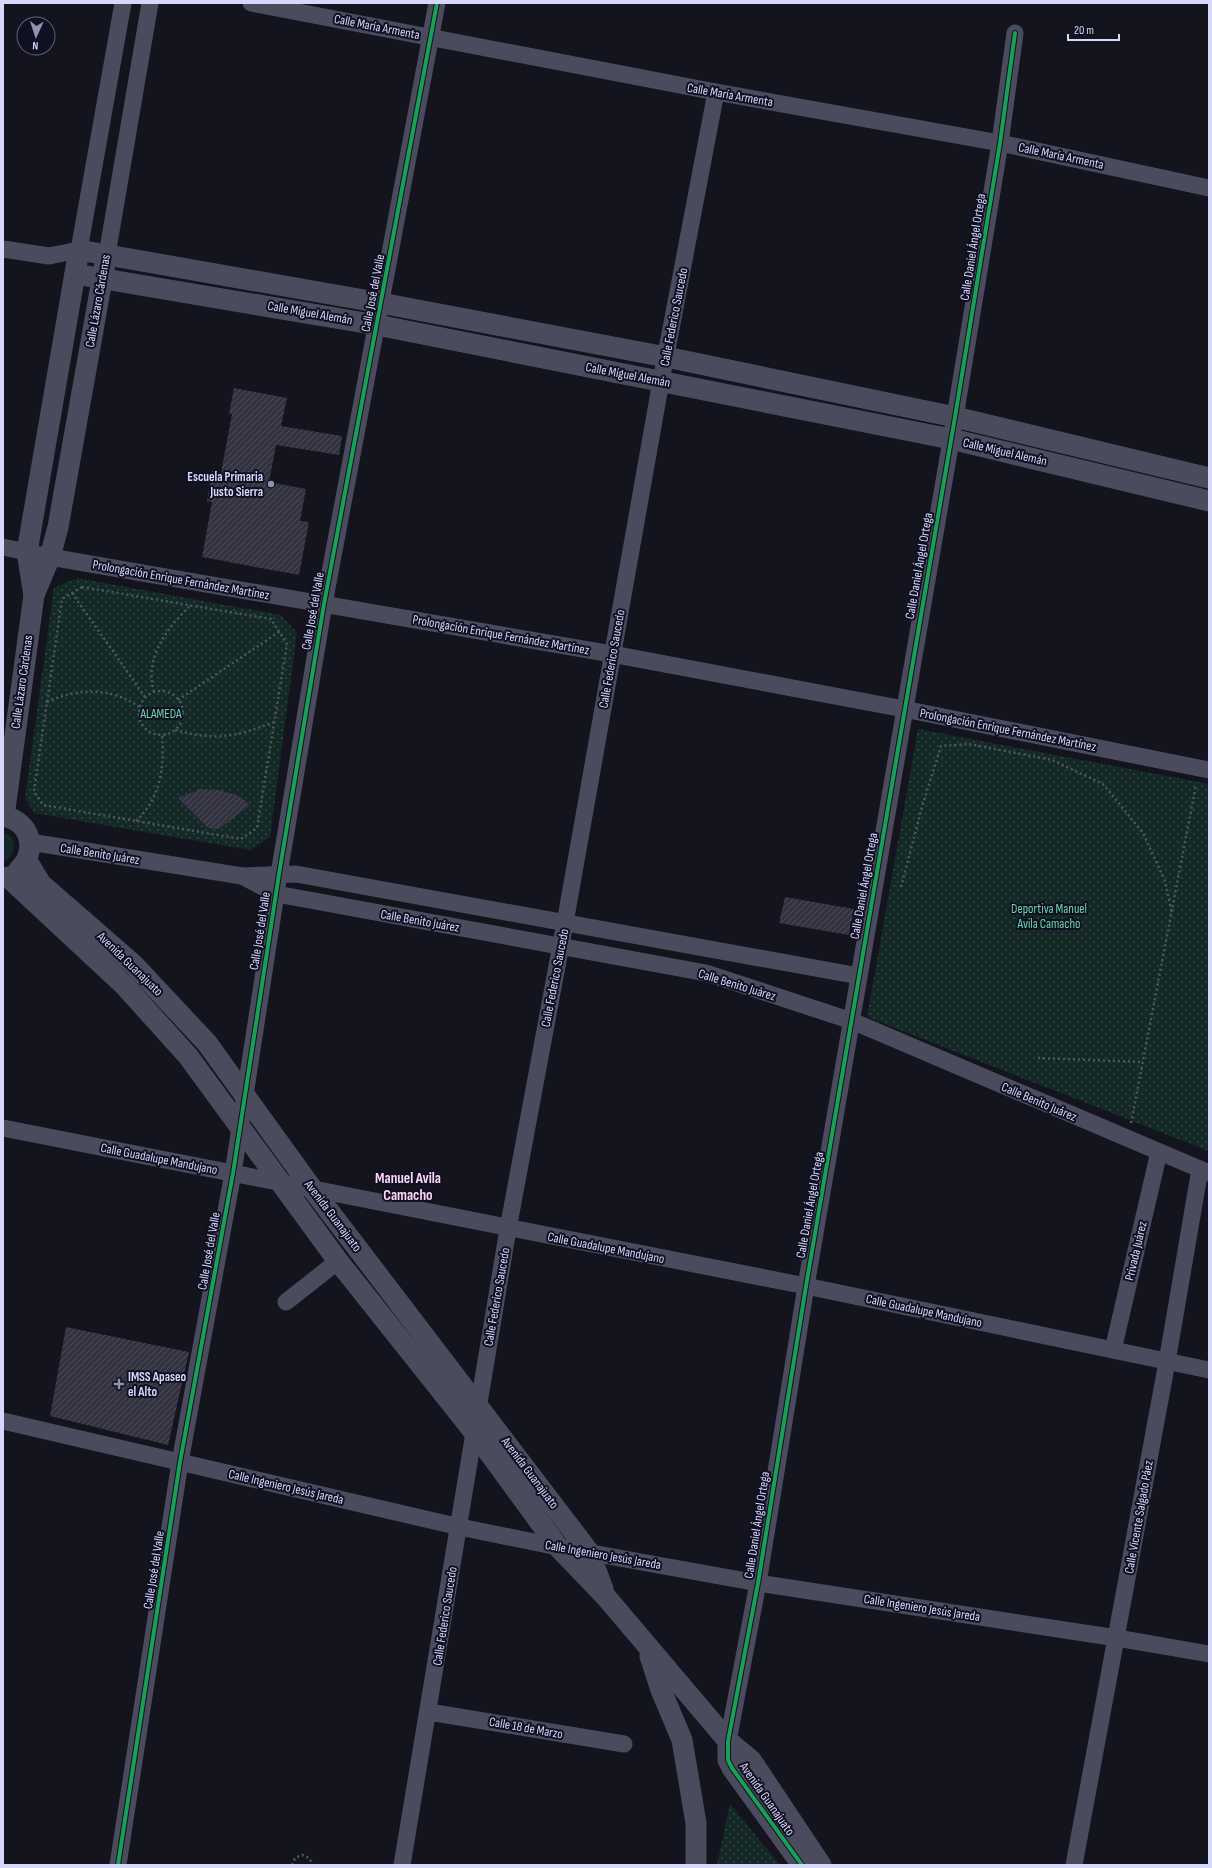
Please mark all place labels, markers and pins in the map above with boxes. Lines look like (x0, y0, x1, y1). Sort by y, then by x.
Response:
place label: Escuela Primaria Justo Sierra (187, 469, 263, 500)
marker: Escuela Primaria Justo Sierra (266, 479, 276, 489)
place label: IMSS Apaseo el Alto (128, 1369, 186, 1400)
marker: IMSS Apaseo el Alto (113, 1378, 125, 1390)

